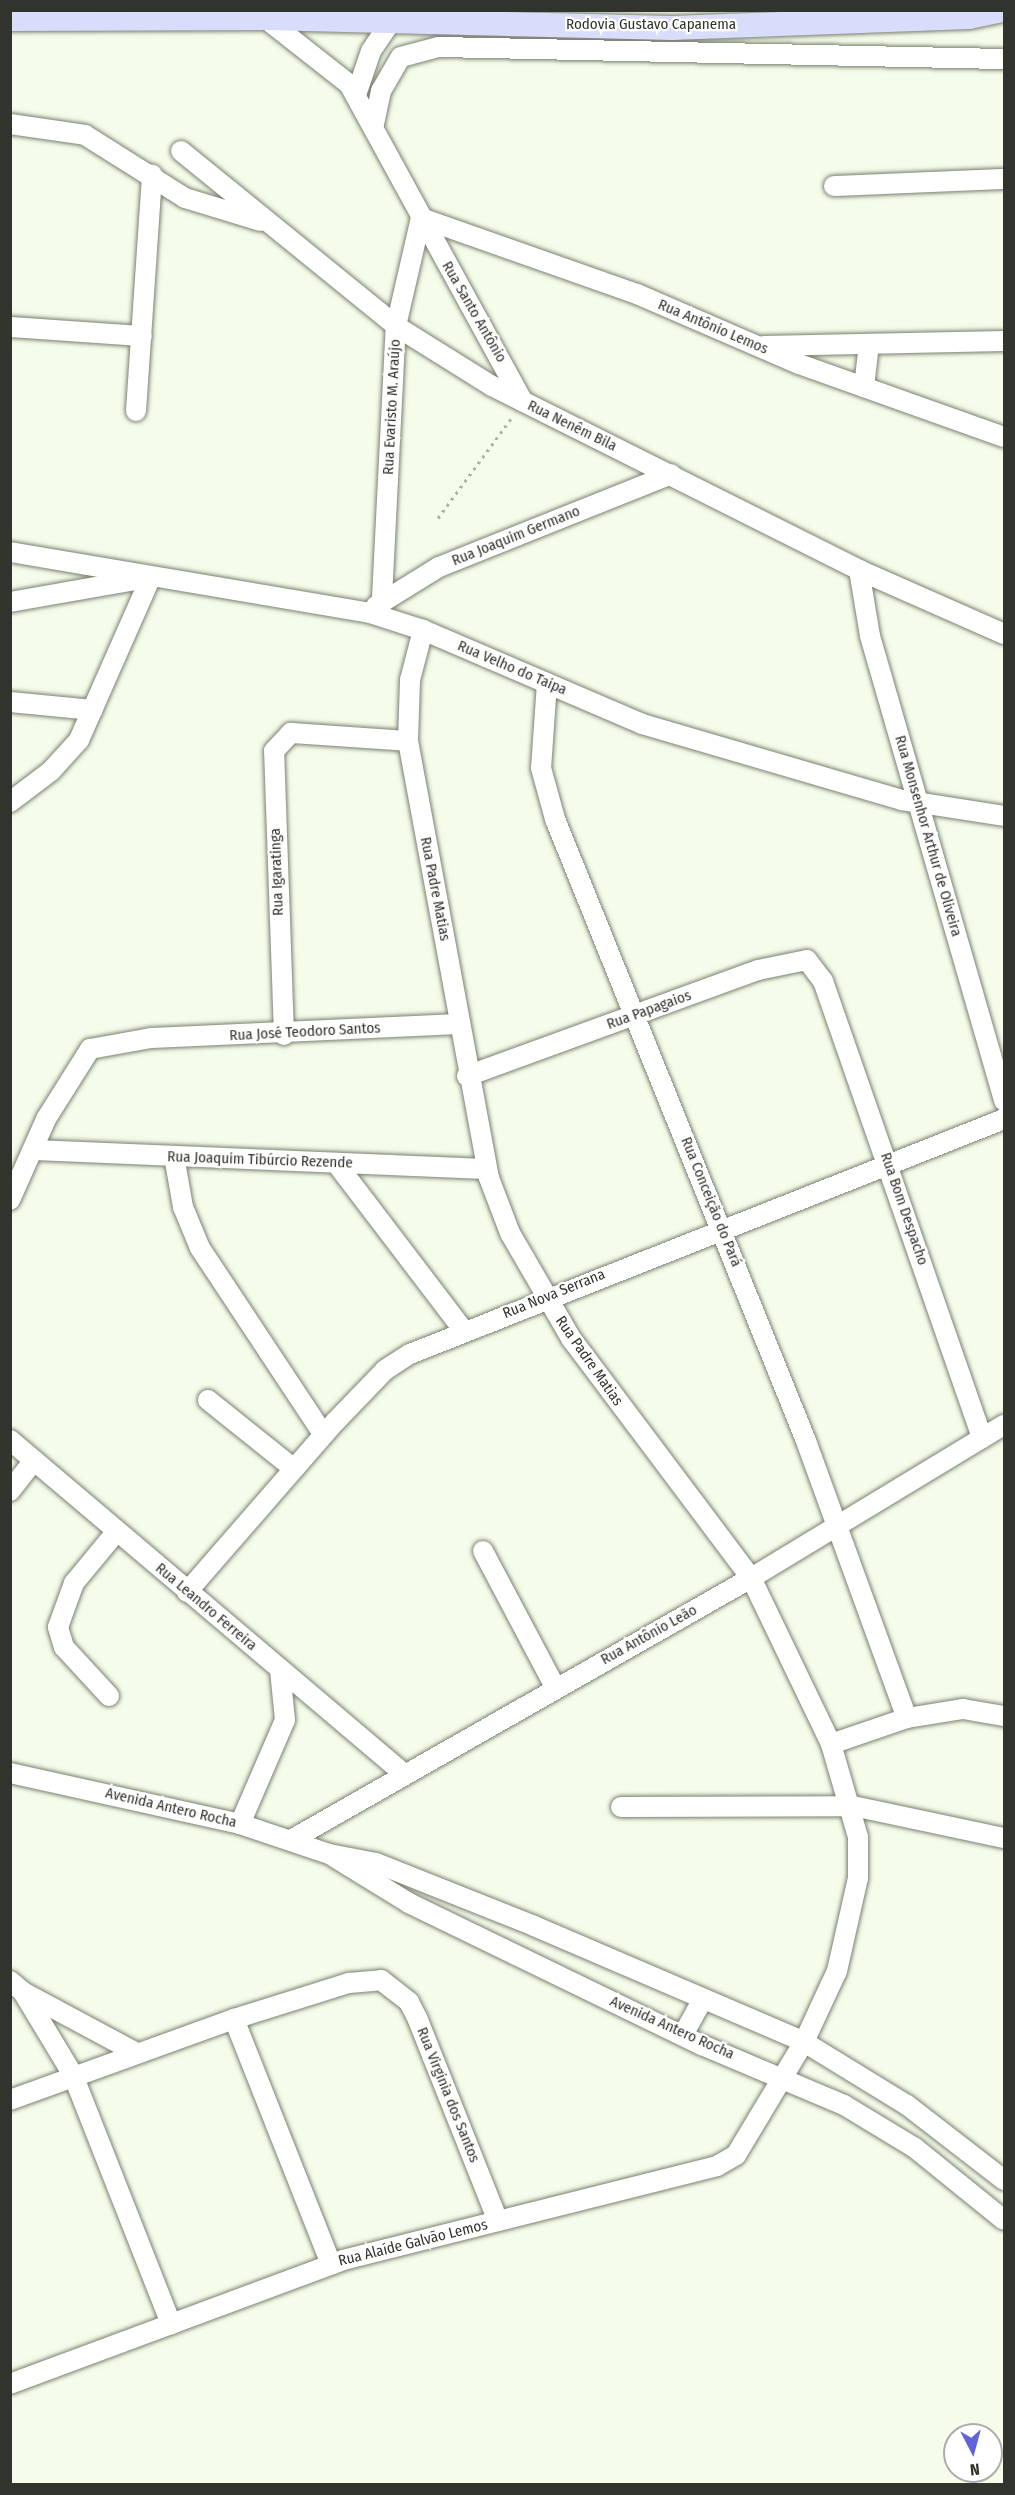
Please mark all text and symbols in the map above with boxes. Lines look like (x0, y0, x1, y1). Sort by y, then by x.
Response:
street label: Rodovia Gustavo Capanema (566, 16, 736, 34)
street label: Rua Santo Antônio (438, 258, 510, 366)
street label: Rua Antônio Lemos (655, 296, 771, 358)
street label: Rua Evaristo M. Araújo (379, 339, 405, 475)
street label: Rua Nenêm Bila (524, 397, 620, 455)
street label: Rua Joaquim Germano (449, 502, 583, 570)
street label: Rua Velho do Taipa (455, 637, 569, 699)
street label: Rua Monsenhor Arthur de Oliveira (891, 733, 965, 939)
street label: Rua Igaratinga (266, 828, 288, 916)
street label: Rua Padre Matias (416, 836, 454, 942)
street label: Rua Papagaios (604, 986, 694, 1034)
street label: Rua José Teodoro Santos (229, 1019, 381, 1045)
street label: Rua Conceição do Pará (677, 1134, 745, 1270)
street label: Rua Joaquim Tibúrcio Rezende (167, 1148, 353, 1172)
street label: Rua Bom Despacho (876, 1150, 932, 1268)
street label: Rua Nova Serrana (500, 1265, 608, 1323)
street label: Rua Padre Matias (551, 1313, 627, 1409)
street label: Rua Leandro Ferreira (152, 1559, 260, 1655)
street label: Rua Antônio Leão (598, 1601, 700, 1669)
street label: Avenida Antero Rocha (104, 1784, 238, 1832)
street label: Avenida Antero Rocha (607, 1992, 737, 2064)
street label: Rua Virginia dos Santos (413, 2025, 483, 2165)
street label: Rua Alaíde Galvão Lemos (337, 2216, 489, 2270)
north arrow (943, 2423, 1003, 2483)
text: N (969, 2459, 980, 2479)

